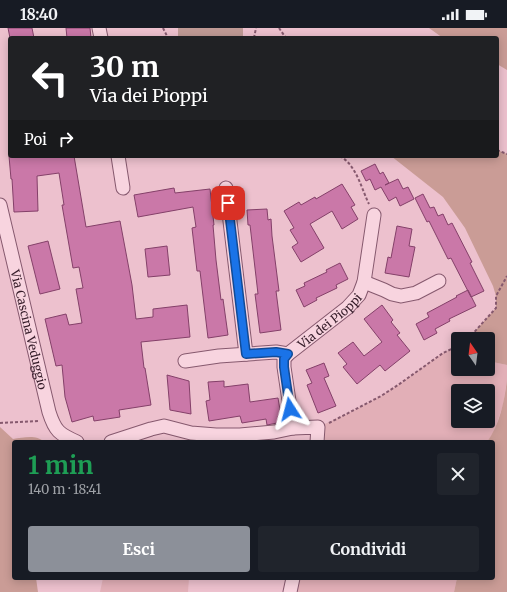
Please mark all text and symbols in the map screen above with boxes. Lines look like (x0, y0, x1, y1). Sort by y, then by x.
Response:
text: 18:40 (20, 5, 58, 24)
text: 30 m (90, 49, 159, 85)
icon: left (24, 52, 76, 104)
text: Via dei Pioppi (90, 84, 208, 107)
icon: right (55, 128, 77, 150)
text: Poi (24, 130, 47, 149)
pin (211, 186, 245, 220)
icon: arrive (217, 192, 239, 214)
street label: Via Cascina Veduggio (8, 267, 51, 391)
street label: Via dei Pioppi (294, 290, 365, 352)
north arrow (451, 332, 495, 376)
map controls (451, 332, 495, 428)
button: layers (451, 384, 495, 428)
position arrow (269, 388, 311, 430)
text: 1 min (28, 450, 93, 481)
button: close (437, 453, 479, 495)
text: 140 m · 18:41 (28, 481, 101, 498)
button: Esci (28, 526, 250, 572)
button: Condividi (258, 526, 479, 572)

